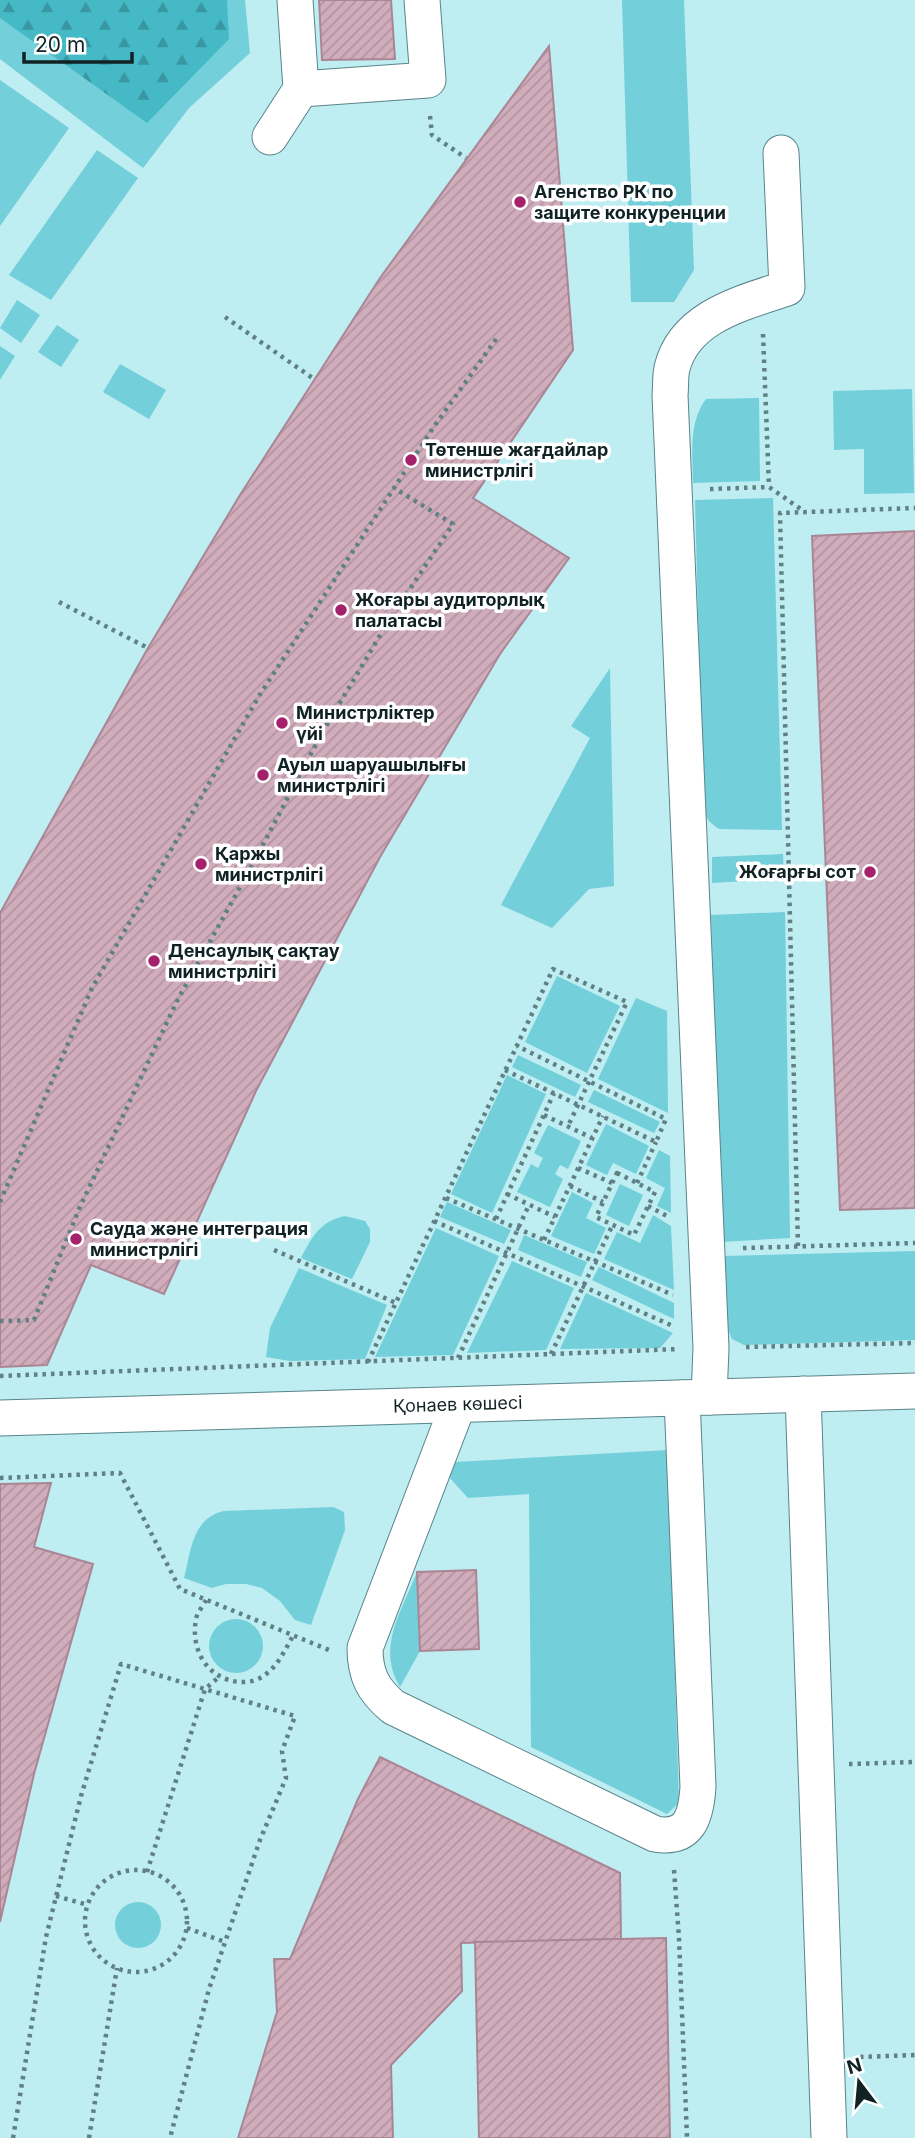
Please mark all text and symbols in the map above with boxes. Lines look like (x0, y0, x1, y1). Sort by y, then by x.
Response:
scale bar (24, 21, 133, 65)
text: 20 m (35, 32, 85, 57)
place label: Агенство РК по защите конкуренции (534, 181, 726, 223)
marker: Агенство РК по защите конкуренции (512, 194, 528, 210)
place label: Төтенше жағдайлар министрлігі (425, 439, 608, 481)
marker: Төтенше жағдайлар министрлігі (403, 452, 419, 468)
place label: Жоғары аудиторлық палатасы (355, 589, 545, 631)
marker: Жоғары аудиторлық палатасы (333, 602, 349, 618)
place label: Министрліктер үйі (296, 702, 435, 744)
marker: Министрліктер үйі (274, 715, 290, 731)
place label: Ауыл шаруашылығы министрлігі (277, 754, 466, 796)
marker: Ауыл шаруашылығы министрлігі (255, 767, 271, 783)
place label: Қаржы министрлігі (215, 843, 323, 885)
marker: Қаржы министрлігі (193, 856, 209, 872)
place label: Жоғарғы сот (739, 861, 856, 882)
marker: Жоғарғы сот (862, 864, 878, 880)
place label: Денсаулық сақтау министрлігі (168, 940, 340, 982)
marker: Денсаулық сақтау министрлігі (146, 953, 162, 969)
place label: Сауда жəне интеграция министрлігі (90, 1218, 308, 1260)
marker: Сауда жəне интеграция министрлігі (68, 1231, 84, 1247)
street label: Қонаев көшесі (393, 1392, 523, 1416)
north arrow (824, 2047, 894, 2117)
text: N (844, 2053, 865, 2079)

